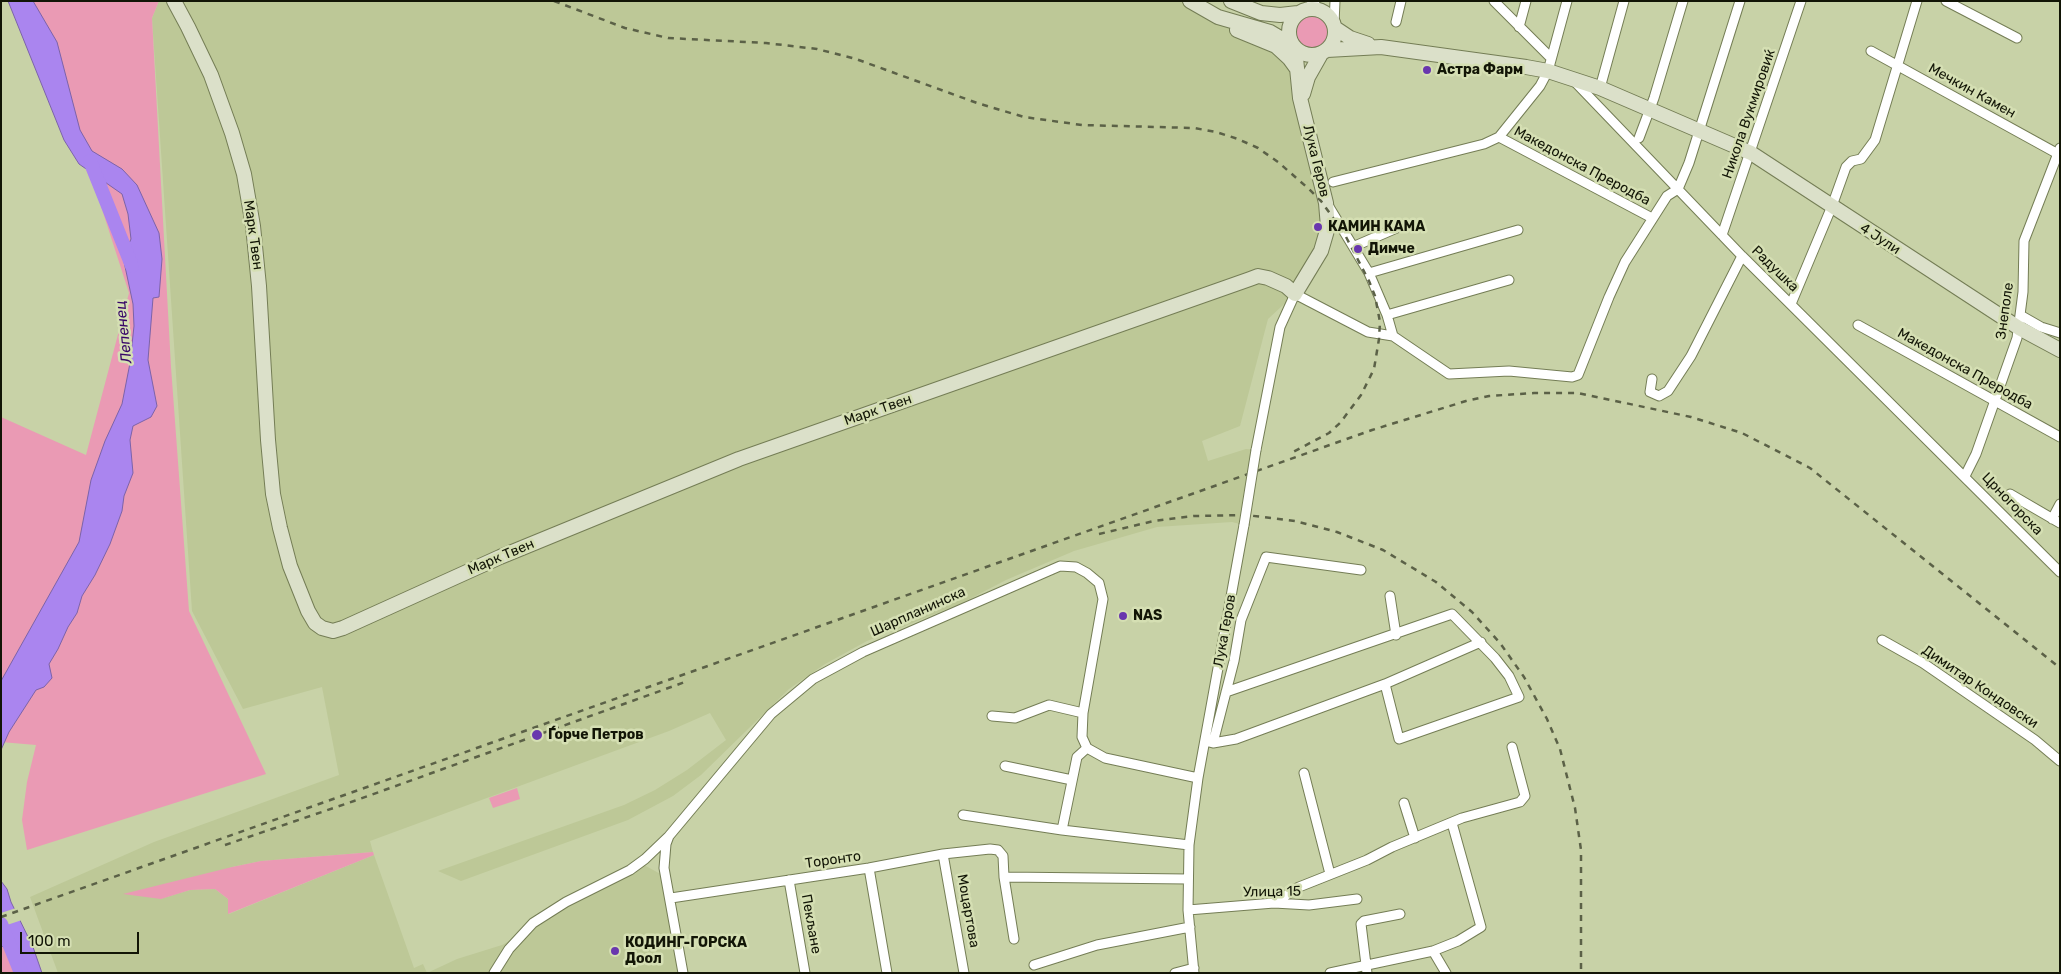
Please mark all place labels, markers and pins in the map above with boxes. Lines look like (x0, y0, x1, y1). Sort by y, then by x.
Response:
place label: Астра Фарм (1437, 62, 1523, 78)
marker: Астра Фарм (1421, 64, 1433, 76)
place label: КАМИН КАМА (1328, 219, 1425, 235)
marker: КАМИН КАМА (1312, 221, 1324, 233)
place label: Димче (1368, 241, 1415, 257)
marker: Димче (1352, 243, 1364, 255)
place label: NAS (1133, 608, 1162, 624)
marker: NAS (1117, 610, 1129, 622)
place label: Ѓорче Петров (548, 727, 644, 743)
marker: Ѓорче Петров (530, 728, 544, 742)
place label: КОДИНГ-ГОРСКА Доол (625, 935, 747, 968)
marker: КОДИНГ-ГОРСКА Доол (609, 945, 621, 957)

